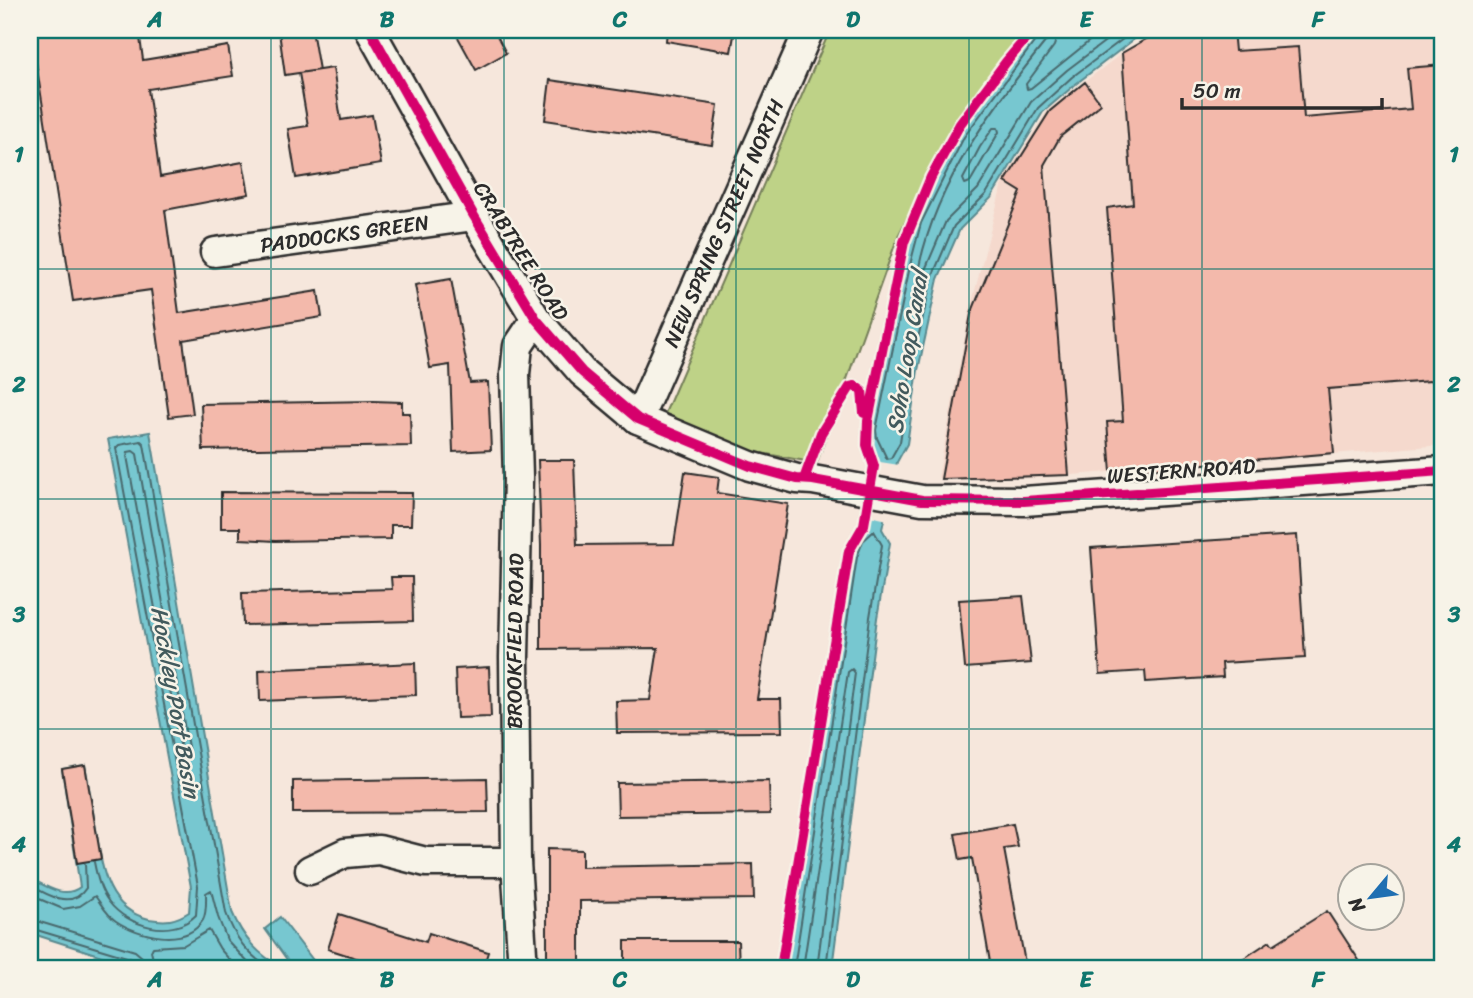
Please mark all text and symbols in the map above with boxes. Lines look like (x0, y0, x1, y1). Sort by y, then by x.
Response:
text: A (146, 0, 163, 40)
text: B (380, 0, 395, 40)
text: C (612, 0, 628, 40)
text: D (846, 0, 861, 40)
text: E (1080, 0, 1095, 40)
text: F (1311, 0, 1326, 40)
scale bar (1182, 66, 1382, 110)
text: 50 m (1193, 72, 1241, 110)
street label: NEW SPRING STREET NORTH (653, 93, 796, 353)
text: 1 (14, 134, 24, 175)
text: 1 (1449, 134, 1459, 175)
street label: CRABTREE ROAD (463, 174, 579, 329)
street label: PADDOCKS GREEN (258, 203, 432, 264)
water label: Soho Loop Canal (874, 263, 941, 436)
text: 2 (11, 364, 26, 405)
text: 2 (1446, 364, 1461, 405)
street label: WESTERN ROAD (1106, 447, 1257, 495)
street label: BROOKFIELD ROAD (495, 553, 535, 729)
text: 3 (12, 594, 26, 635)
text: 3 (1447, 594, 1461, 635)
water label: Hockley Port Basin (139, 603, 213, 804)
text: 4 (11, 824, 27, 865)
text: 4 (1446, 824, 1462, 865)
north arrow (1336, 862, 1406, 932)
text: N (1339, 891, 1375, 920)
text: A (146, 959, 163, 998)
text: B (380, 959, 395, 998)
text: C (612, 959, 628, 998)
text: D (846, 959, 861, 998)
text: E (1080, 959, 1095, 998)
text: F (1311, 959, 1326, 998)

